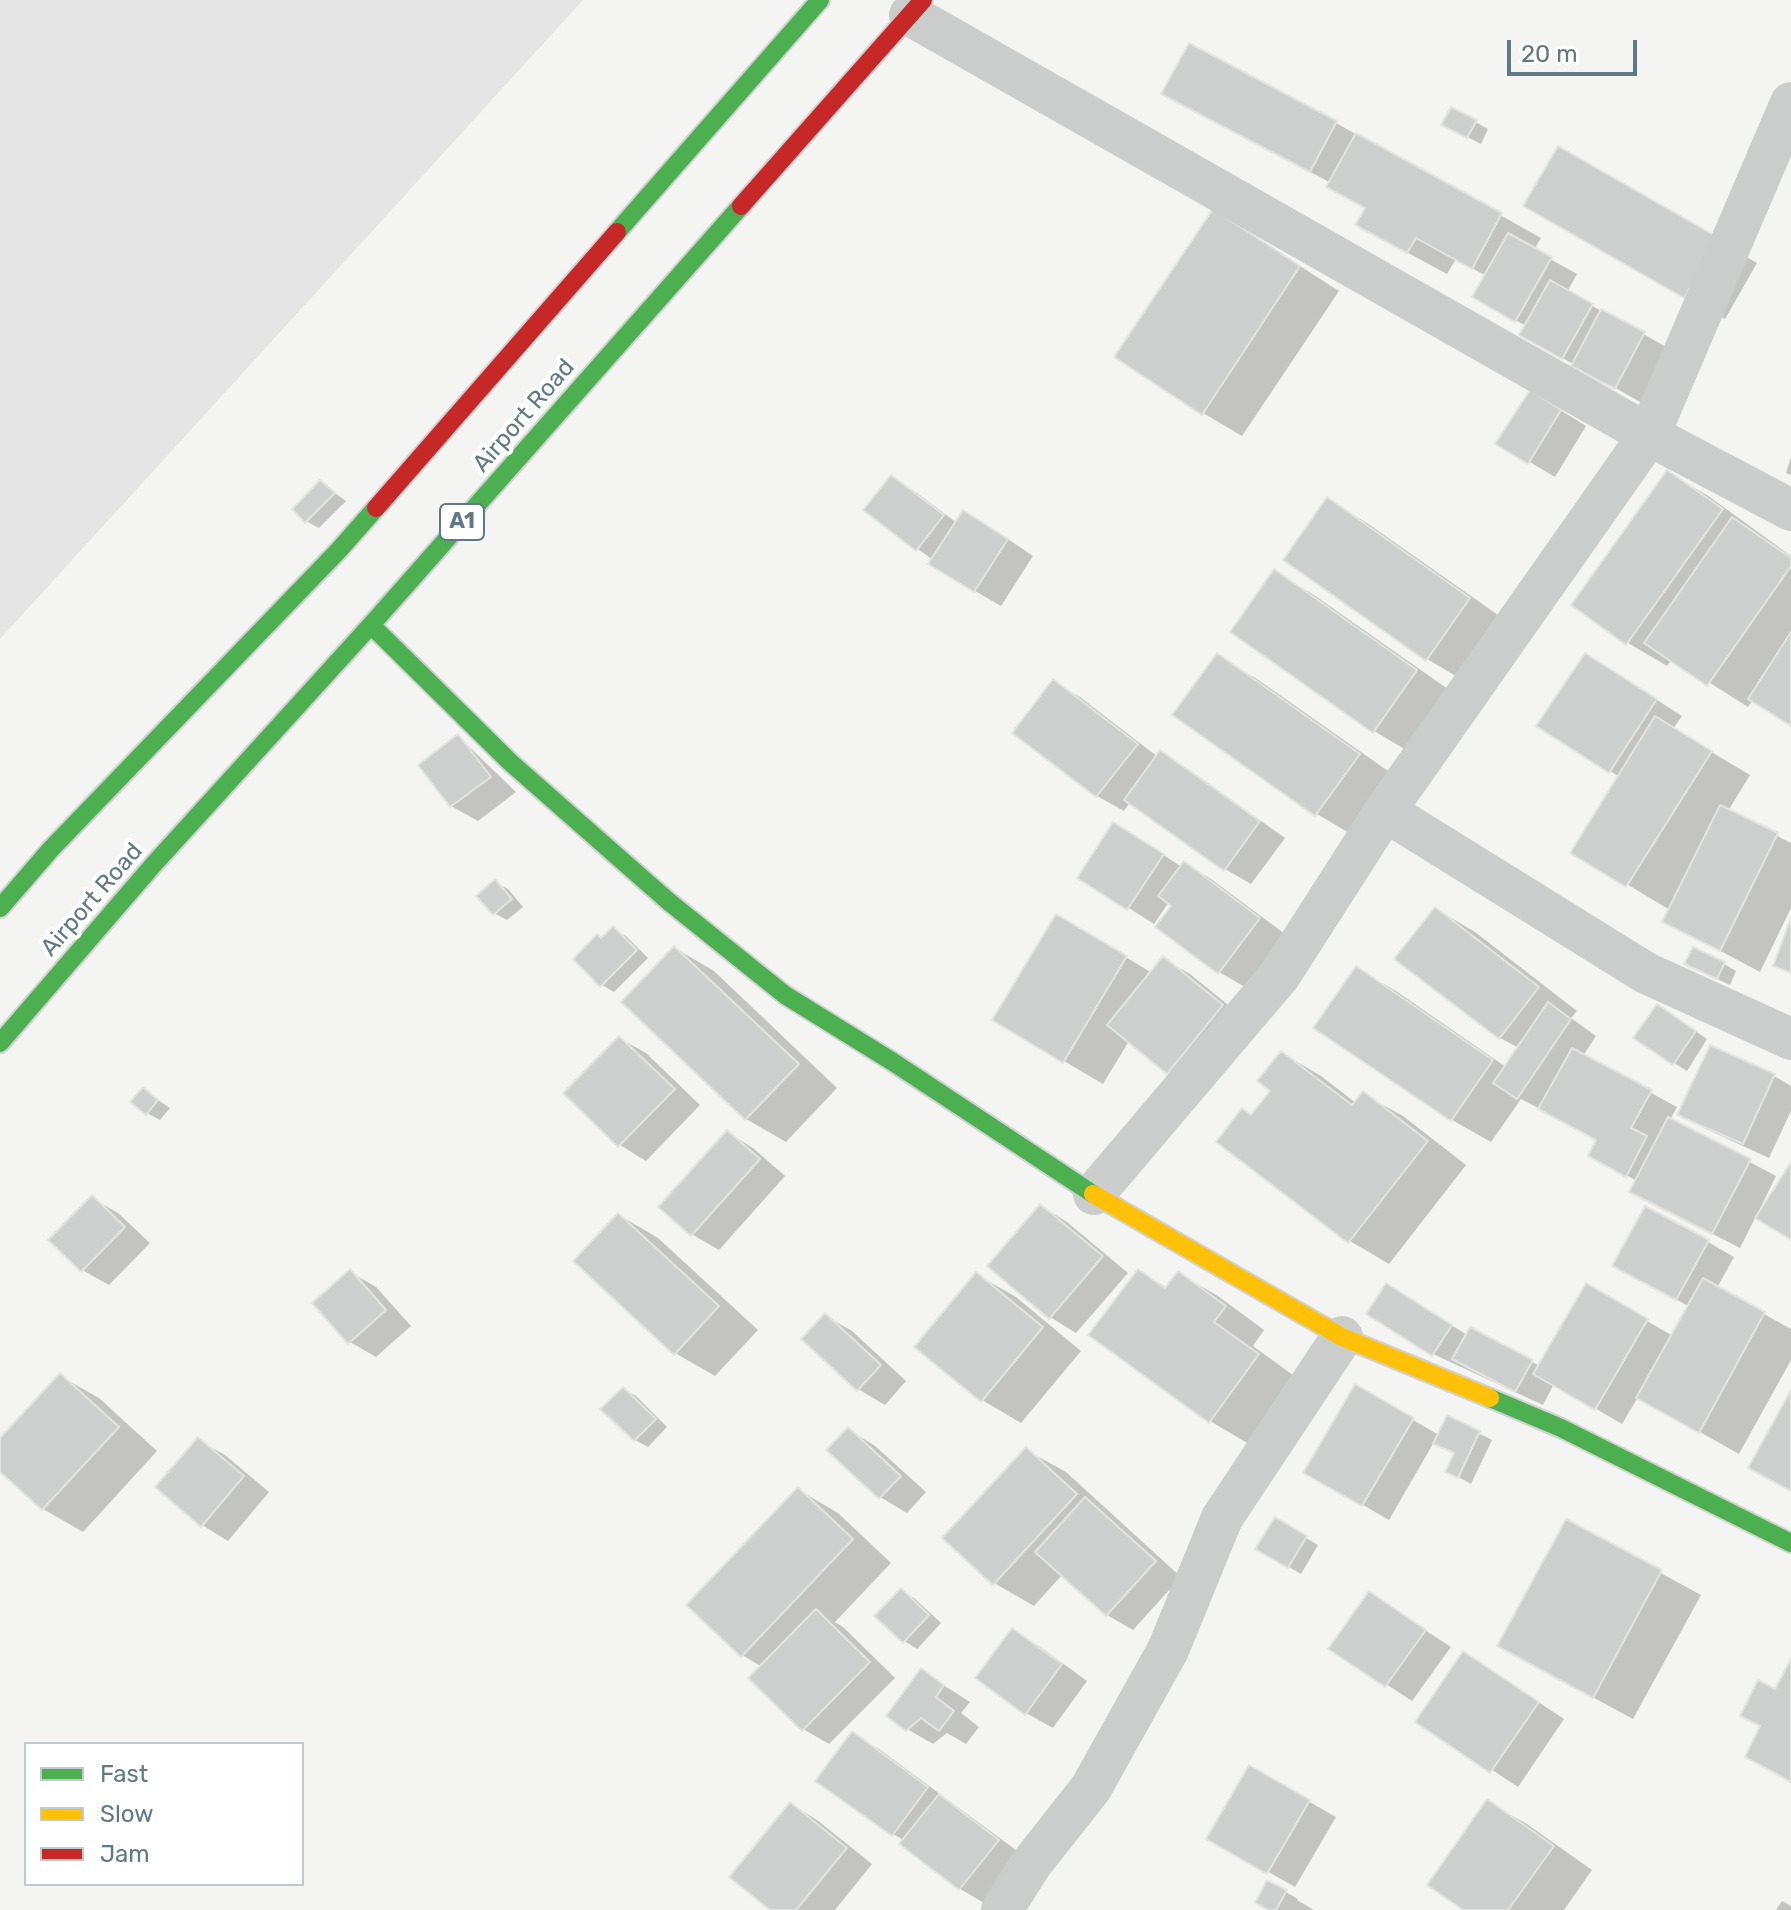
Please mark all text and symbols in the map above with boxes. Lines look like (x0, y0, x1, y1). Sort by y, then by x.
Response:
scale bar (1511, 24, 1641, 74)
text: 20 m (1521, 40, 1578, 68)
street label: Airport Road (467, 354, 581, 478)
road number: A1 (440, 504, 484, 540)
street label: Airport Road (35, 838, 149, 962)
legend (24, 1742, 304, 1886)
text: Fast (100, 1760, 148, 1788)
text: Slow (100, 1800, 153, 1828)
text: Jam (100, 1840, 150, 1868)

